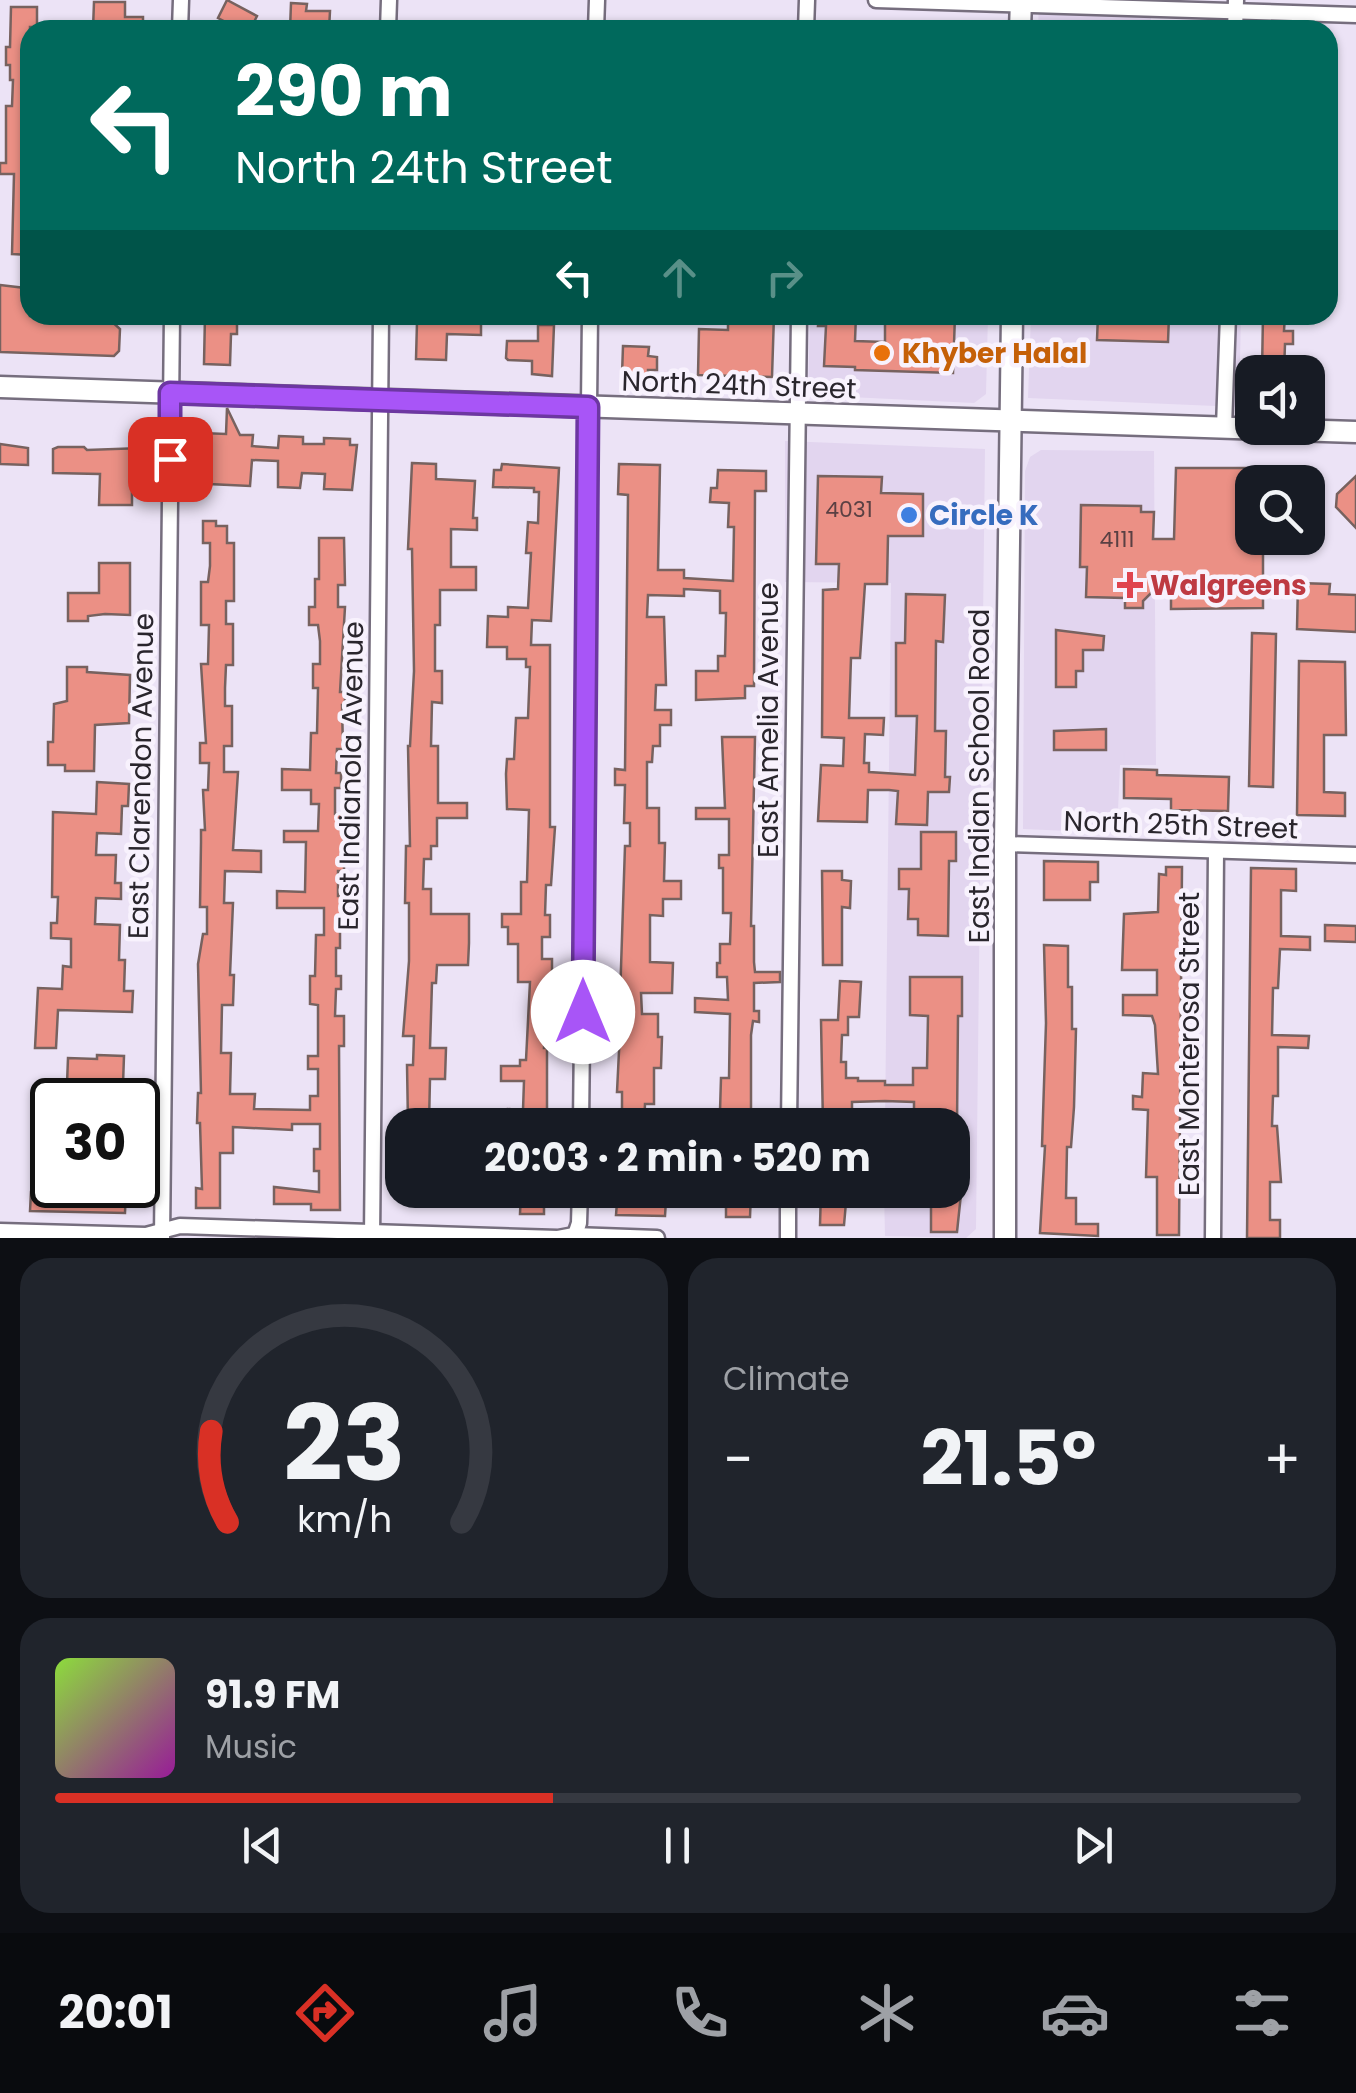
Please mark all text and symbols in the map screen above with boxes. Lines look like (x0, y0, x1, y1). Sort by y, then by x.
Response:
text: 290 m (235, 42, 453, 141)
icon: left (70, 60, 200, 190)
text: North 24th Street (235, 136, 613, 199)
icon: left (547, 250, 602, 305)
icon: ahead (652, 250, 707, 305)
icon: right (757, 250, 812, 305)
place label: Khyber Halal (902, 334, 1087, 373)
marker: Khyber Halal (871, 342, 893, 364)
map controls (1235, 355, 1325, 555)
button: sound (1235, 355, 1325, 445)
street label: North 24th Street (621, 361, 857, 409)
pin (128, 417, 213, 502)
icon: arrive (143, 432, 198, 487)
button: search (1235, 465, 1325, 555)
house number: 4031 (825, 494, 873, 525)
place label: Circle K (929, 496, 1038, 535)
marker: Circle K (898, 504, 920, 526)
house number: 4111 (1100, 524, 1134, 555)
place label: Walgreens (1150, 566, 1307, 605)
marker: Walgreens (1119, 574, 1141, 596)
street label: East Amelia Avenue (749, 582, 788, 858)
street label: East Indian School Road (960, 609, 999, 943)
street label: East Clarendon Avenue (119, 613, 163, 939)
street label: East Indianola Avenue (329, 621, 373, 931)
street label: North 25th Street (1063, 801, 1299, 849)
street label: East Monterosa Street (1170, 892, 1209, 1196)
position arrow (531, 960, 635, 1064)
speed limit sign: 30 (30, 1078, 160, 1208)
text: 20:03 · 2 min · 520 m (484, 1131, 871, 1184)
text: Climate (723, 1356, 850, 1401)
text: 23 (283, 1371, 405, 1516)
text: 21.5° (921, 1406, 1096, 1511)
text: − (723, 1421, 753, 1498)
text: + (1263, 1421, 1301, 1498)
text: km/h (296, 1494, 392, 1545)
text: 91.9 FM (205, 1668, 340, 1721)
text: Music (205, 1724, 297, 1769)
icon: previous (235, 1818, 290, 1873)
icon: pause (650, 1818, 705, 1873)
icon: next (1066, 1818, 1121, 1873)
icon: directions (290, 1978, 360, 2048)
icon: music (478, 1978, 548, 2048)
icon: phone (665, 1978, 735, 2048)
icon: climate (852, 1978, 922, 2048)
icon: car (1040, 1978, 1110, 2048)
icon: filters (1227, 1978, 1297, 2048)
text: 20:01 (59, 1981, 173, 2044)

